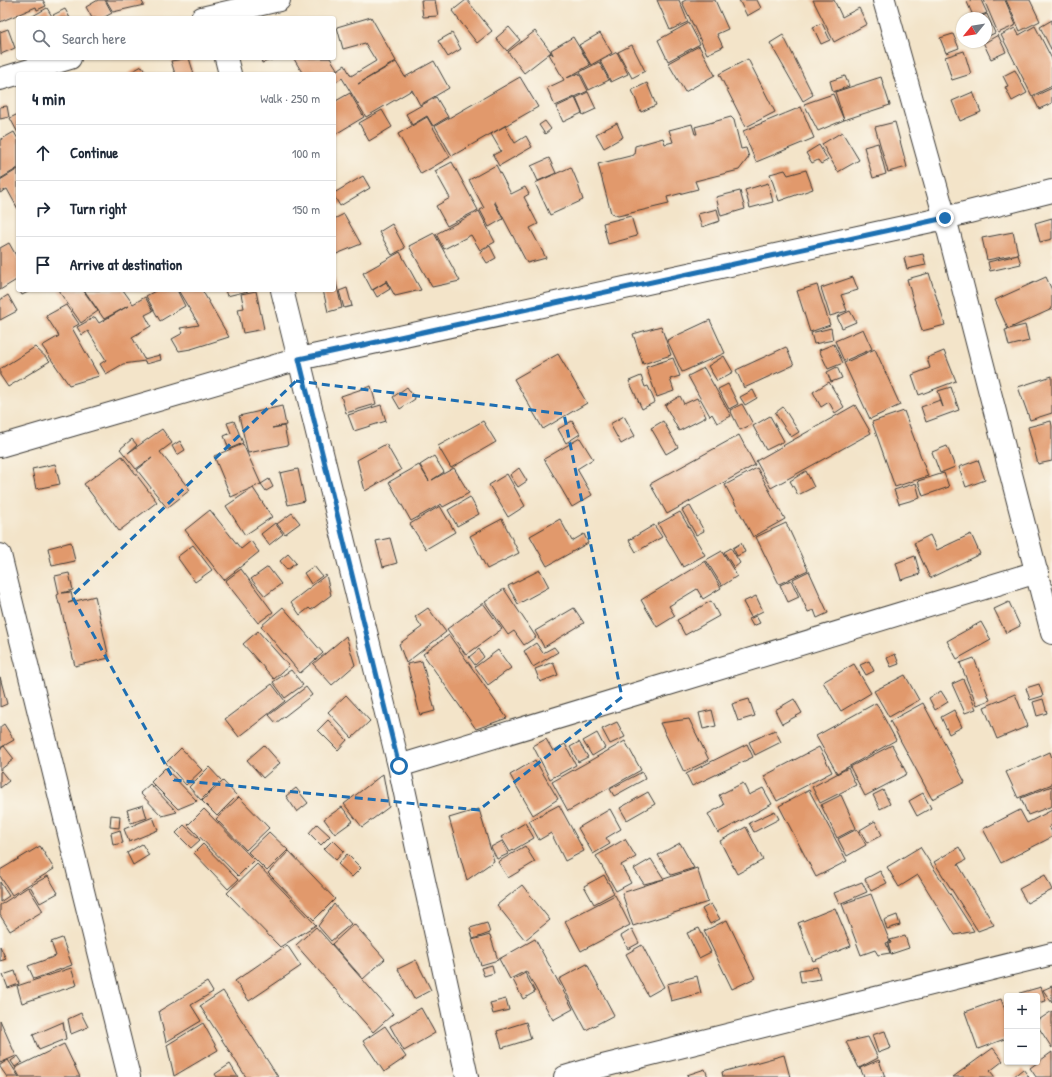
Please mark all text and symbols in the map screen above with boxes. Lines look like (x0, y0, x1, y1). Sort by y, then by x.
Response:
north arrow (956, 12, 992, 48)
search box (16, 16, 336, 60)
icon: search (30, 27, 52, 49)
text: Search here (62, 28, 126, 49)
text: 4 min (32, 87, 65, 110)
text: Walk · 250 m (260, 89, 320, 107)
icon: ahead (32, 142, 54, 164)
text: Continue (70, 142, 118, 163)
text: 100 m (292, 144, 320, 162)
icon: right (32, 198, 54, 220)
text: Turn right (70, 198, 126, 219)
text: 150 m (292, 200, 320, 218)
route end (936, 209, 954, 227)
icon: arrive (32, 254, 54, 276)
text: Arrive at destination (70, 254, 182, 275)
route start (390, 757, 408, 775)
map controls (1004, 993, 1040, 1065)
button: + (1004, 993, 1040, 1029)
button: − (1004, 1029, 1040, 1065)

